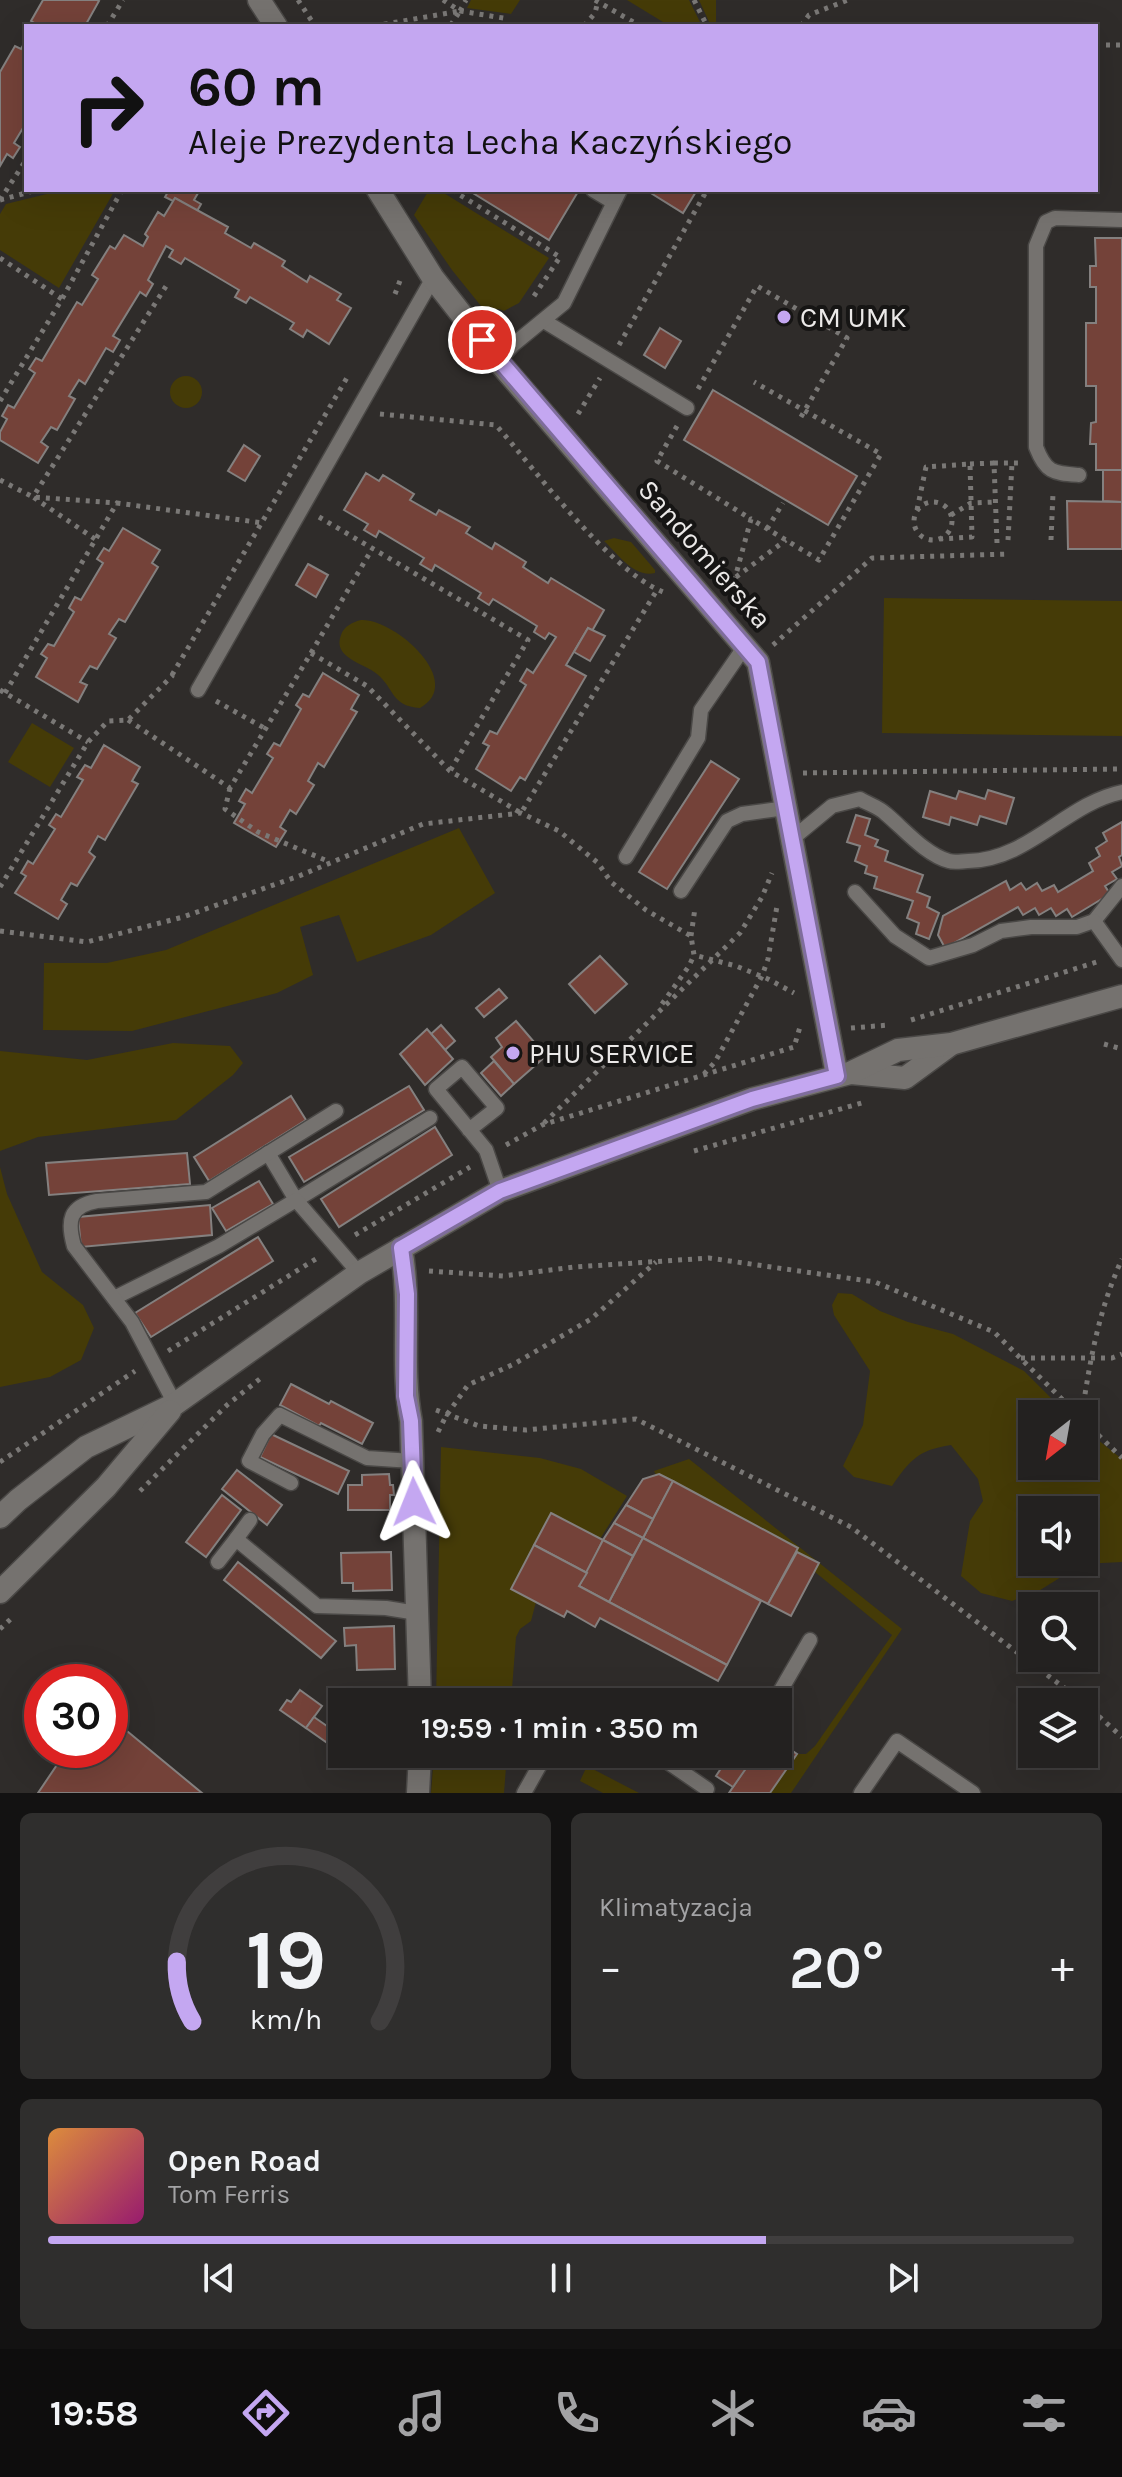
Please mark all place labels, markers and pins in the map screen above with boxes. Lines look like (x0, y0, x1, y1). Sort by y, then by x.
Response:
place label: CM UMK (800, 301, 907, 334)
pin (448, 306, 516, 374)
marker: CM UMK (775, 308, 793, 326)
place label: PHU SERVICE (529, 1037, 694, 1070)
marker: PHU SERVICE (504, 1044, 522, 1062)

